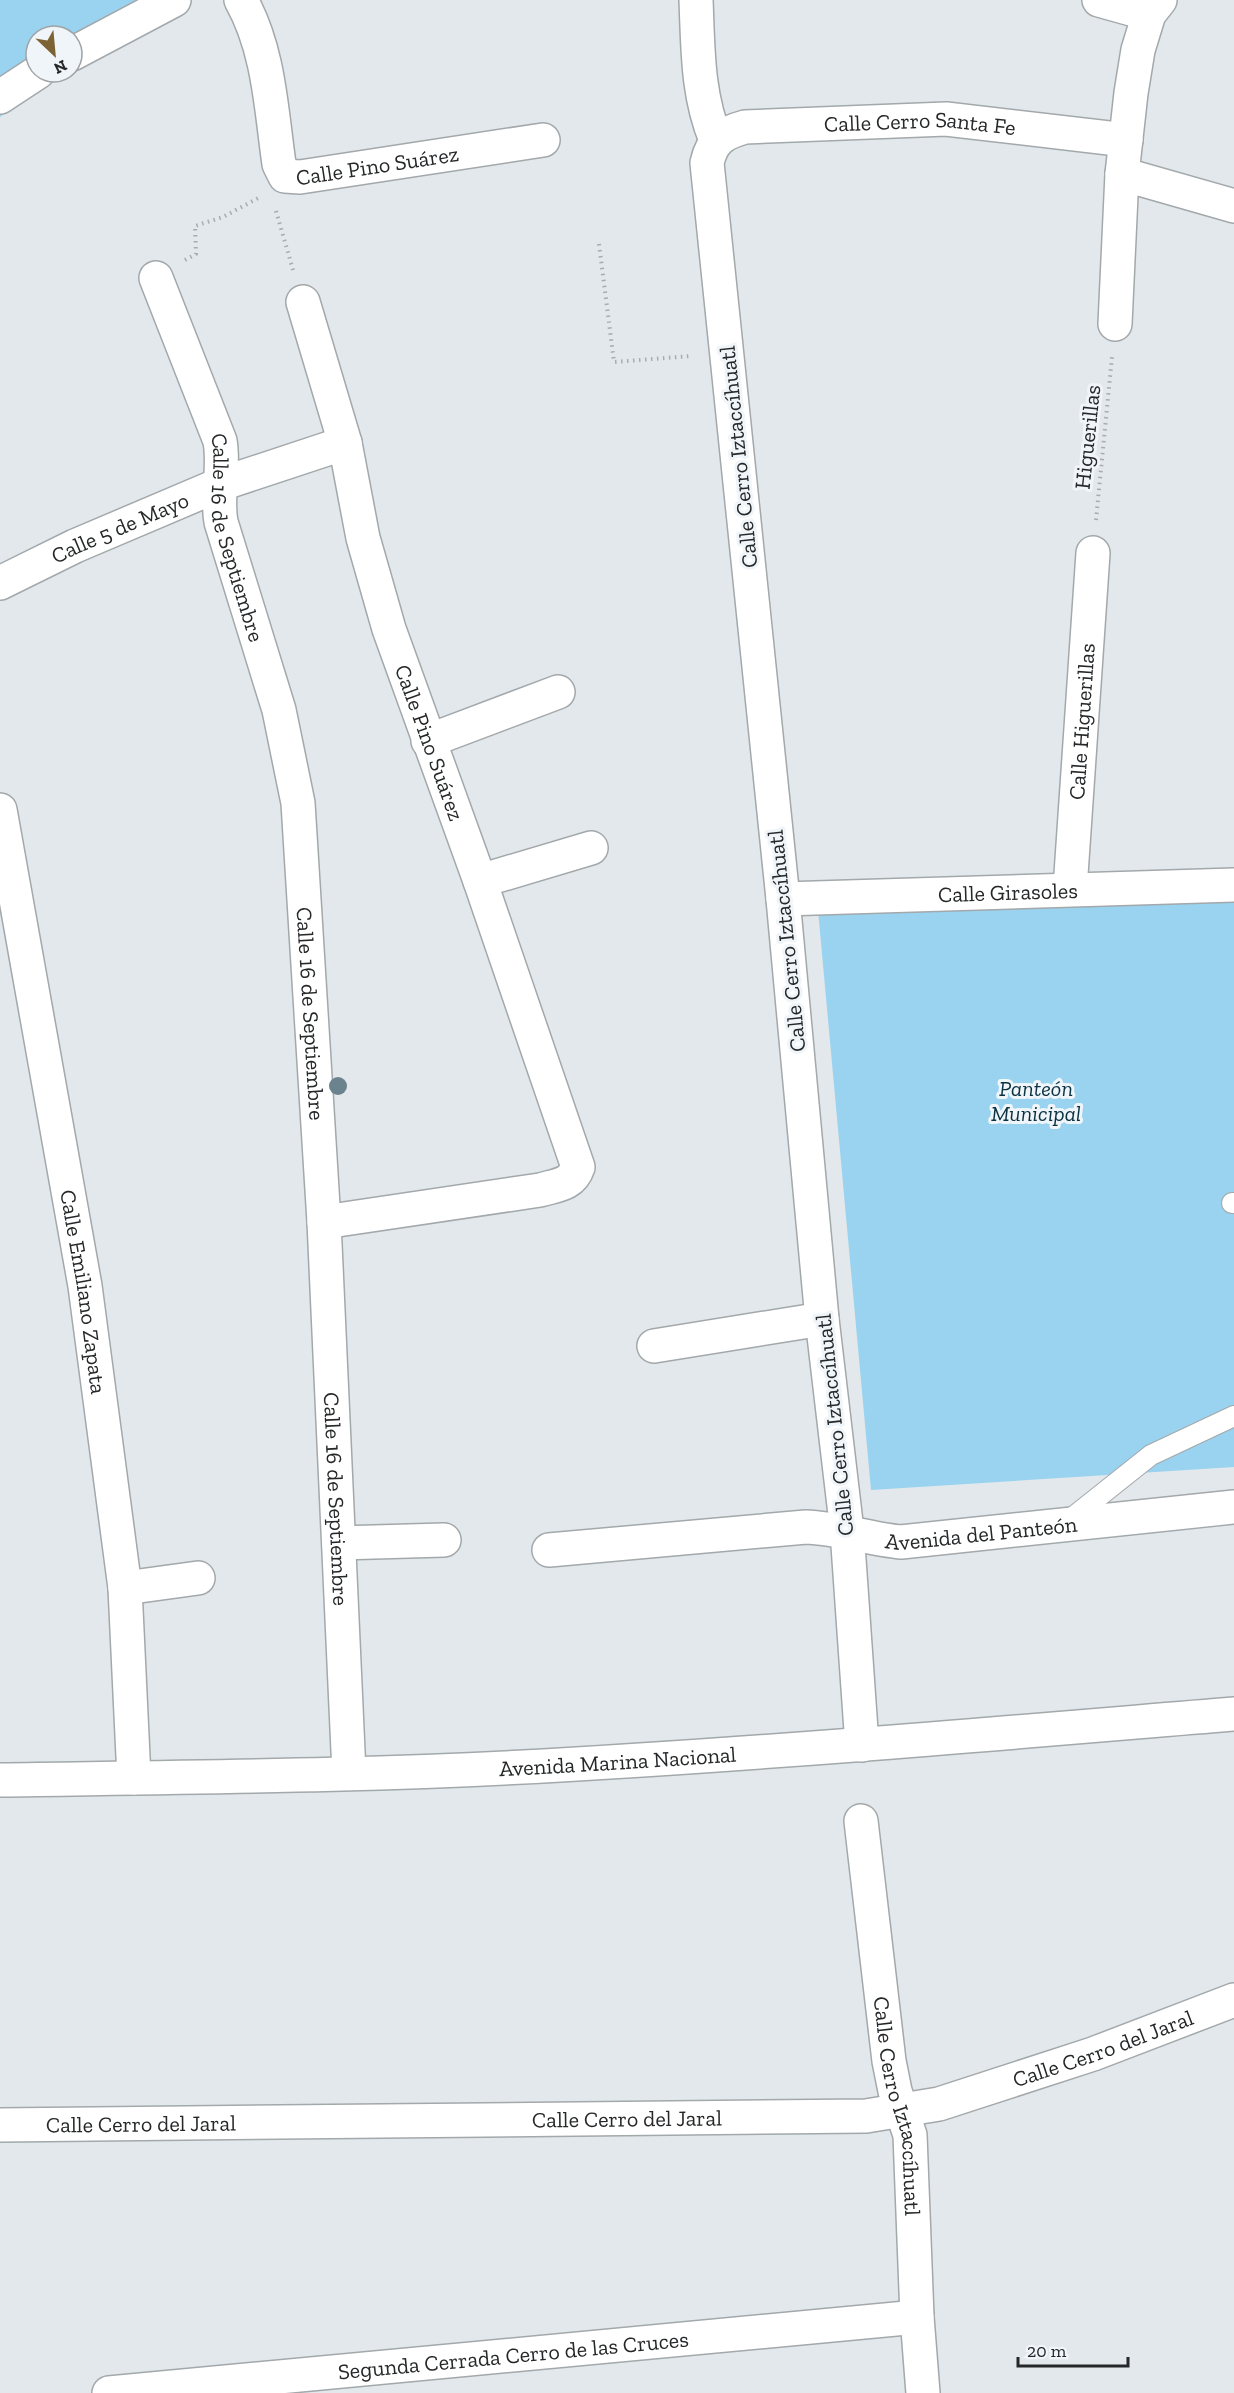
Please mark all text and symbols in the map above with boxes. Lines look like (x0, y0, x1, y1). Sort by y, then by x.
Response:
north arrow (24, 24, 84, 84)
text: N (51, 56, 70, 78)
street label: Calle Cerro Santa Fe (824, 106, 1017, 141)
street label: Calle Pino Suárez (294, 140, 460, 191)
street label: Calle Cerro Iztaccíhuatl (713, 345, 764, 569)
street label: Higuerillas (1069, 383, 1106, 491)
street label: Calle 16 de Septiembre (204, 429, 270, 645)
street label: Calle 5 de Mayo (47, 486, 193, 570)
street label: Calle Higuerillas (1063, 642, 1101, 801)
street label: Calle Pino Suárez (389, 661, 470, 824)
street label: Calle Cerro Iztaccíhuatl (761, 829, 812, 1053)
street label: Calle Girasoles (938, 877, 1078, 908)
street label: Calle 16 de Septiembre (290, 906, 331, 1121)
park label: Panteón Municipal (991, 1075, 1081, 1127)
street label: Calle Emiliano Zapata (54, 1187, 112, 1396)
street label: Calle Cerro Iztaccíhuatl (809, 1313, 860, 1537)
street label: Calle 16 de Septiembre (318, 1392, 354, 1606)
street label: Avenida del Panteón (884, 1511, 1079, 1556)
street label: Avenida Marina Nacional (498, 1741, 737, 1782)
street label: Calle Cerro Iztaccíhuatl (868, 1995, 926, 2216)
street label: Calle Cerro del Jaral (1009, 2004, 1197, 2093)
street label: Calle Cerro del Jaral (532, 2104, 722, 2133)
street label: Calle Cerro del Jaral (46, 2110, 236, 2139)
street label: Segunda Cerrada Cerro de las Cruces (337, 2326, 690, 2385)
scale bar (1018, 2330, 1128, 2368)
text: 20 m (1027, 2340, 1067, 2362)

